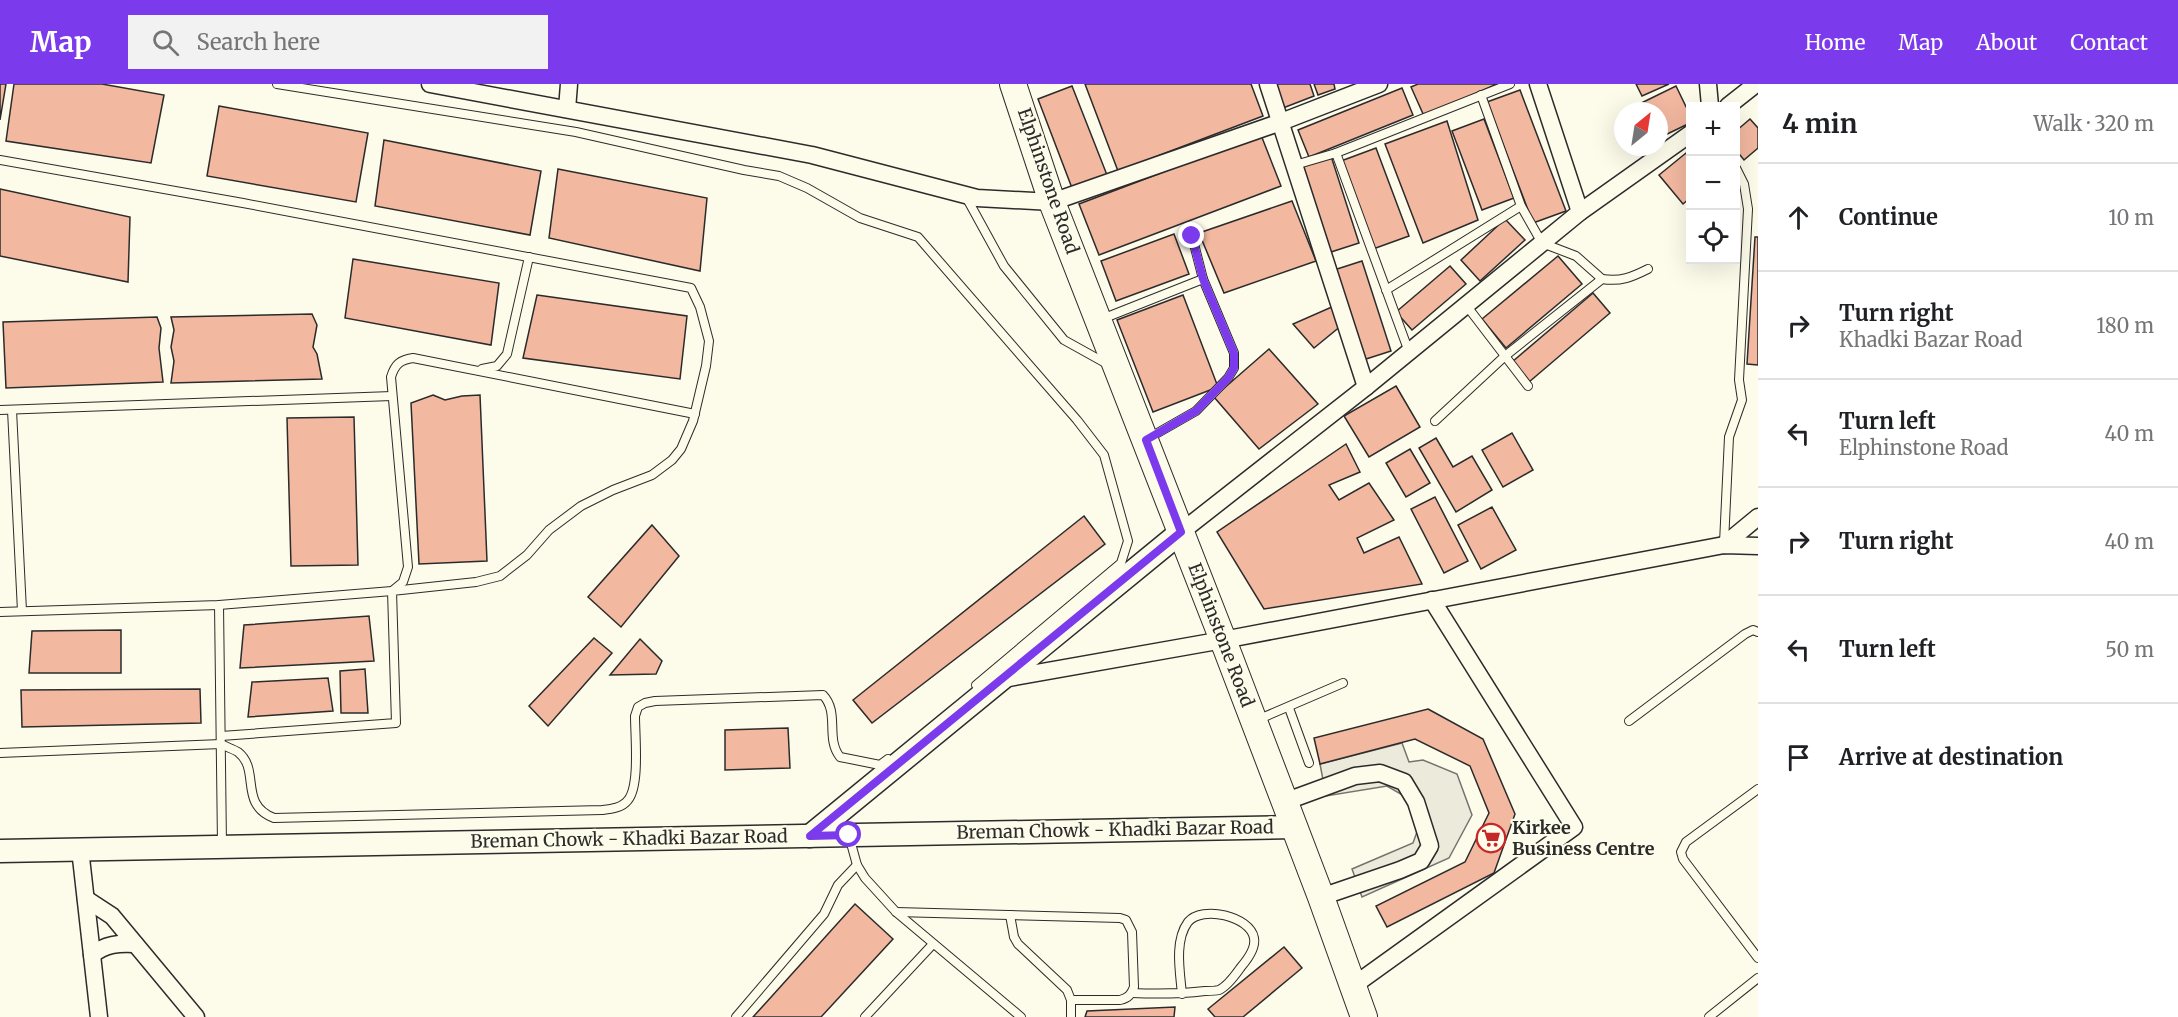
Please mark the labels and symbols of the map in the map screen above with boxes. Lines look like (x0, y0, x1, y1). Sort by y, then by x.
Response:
north arrow (1614, 102, 1668, 156)
street label: Elphinstone Road (1013, 105, 1084, 257)
route end (1178, 222, 1204, 248)
street label: Elphinstone Road (1183, 559, 1260, 710)
street label: Breman Chowk - Khadki Bazar Road (956, 815, 1274, 844)
place label: Kirkee Business Centre (1512, 816, 1655, 860)
route start (835, 821, 861, 847)
supermarket icon: Kirkee Business Centre (1475, 822, 1507, 854)
street label: Breman Chowk - Khadki Bazar Road (470, 824, 788, 853)

